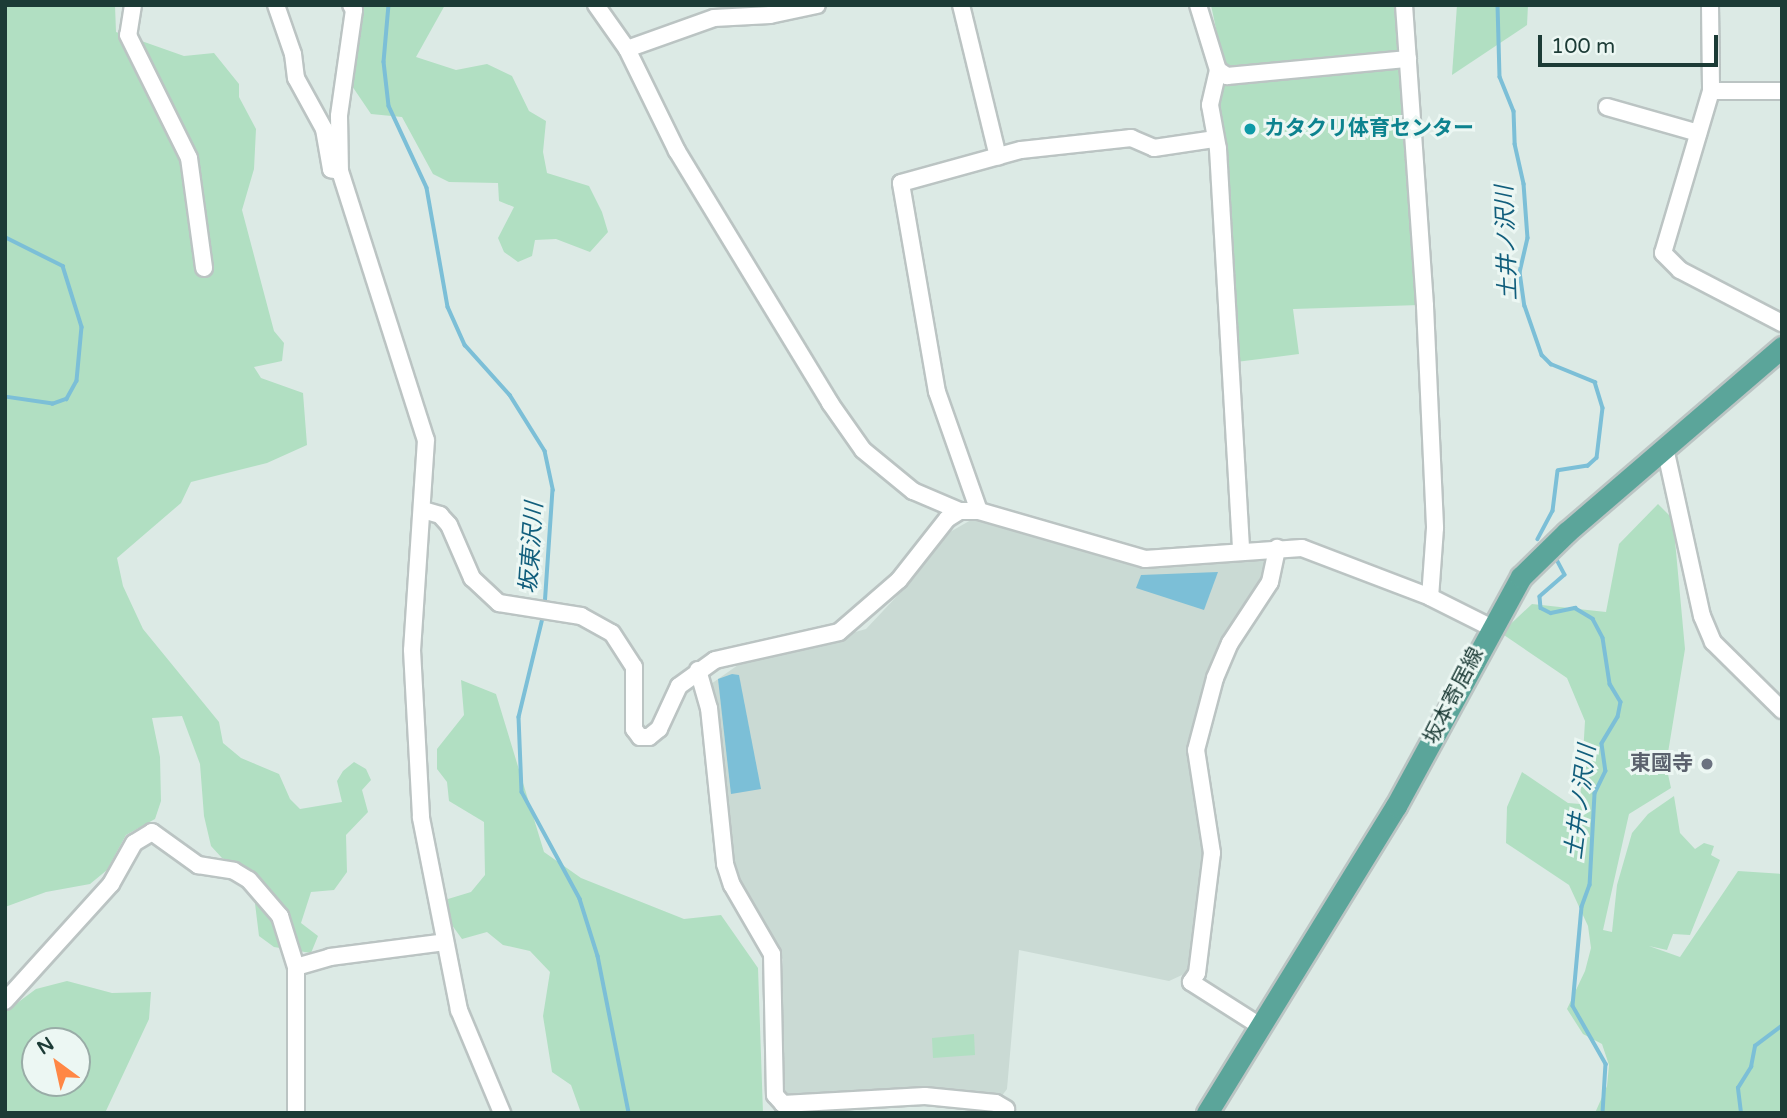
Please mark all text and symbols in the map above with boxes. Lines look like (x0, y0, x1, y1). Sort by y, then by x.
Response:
scale bar (1542, 21, 1722, 65)
text: 100 m (1551, 34, 1615, 59)
place label: カタクリ体育センター (1264, 116, 1474, 142)
marker: カタクリ体育センター (1242, 121, 1258, 137)
water label: 土井ノ沢川 (1491, 185, 1523, 301)
water label: 坂東沢川 (515, 501, 549, 595)
street label: 坂本寄居線 (1419, 644, 1489, 748)
water label: 土井ノ沢川 (1560, 743, 1602, 861)
place label: 東國寺 (1630, 751, 1693, 777)
marker: 東國寺 (1699, 756, 1715, 772)
north arrow (21, 1027, 91, 1097)
text: N (33, 1033, 58, 1059)

